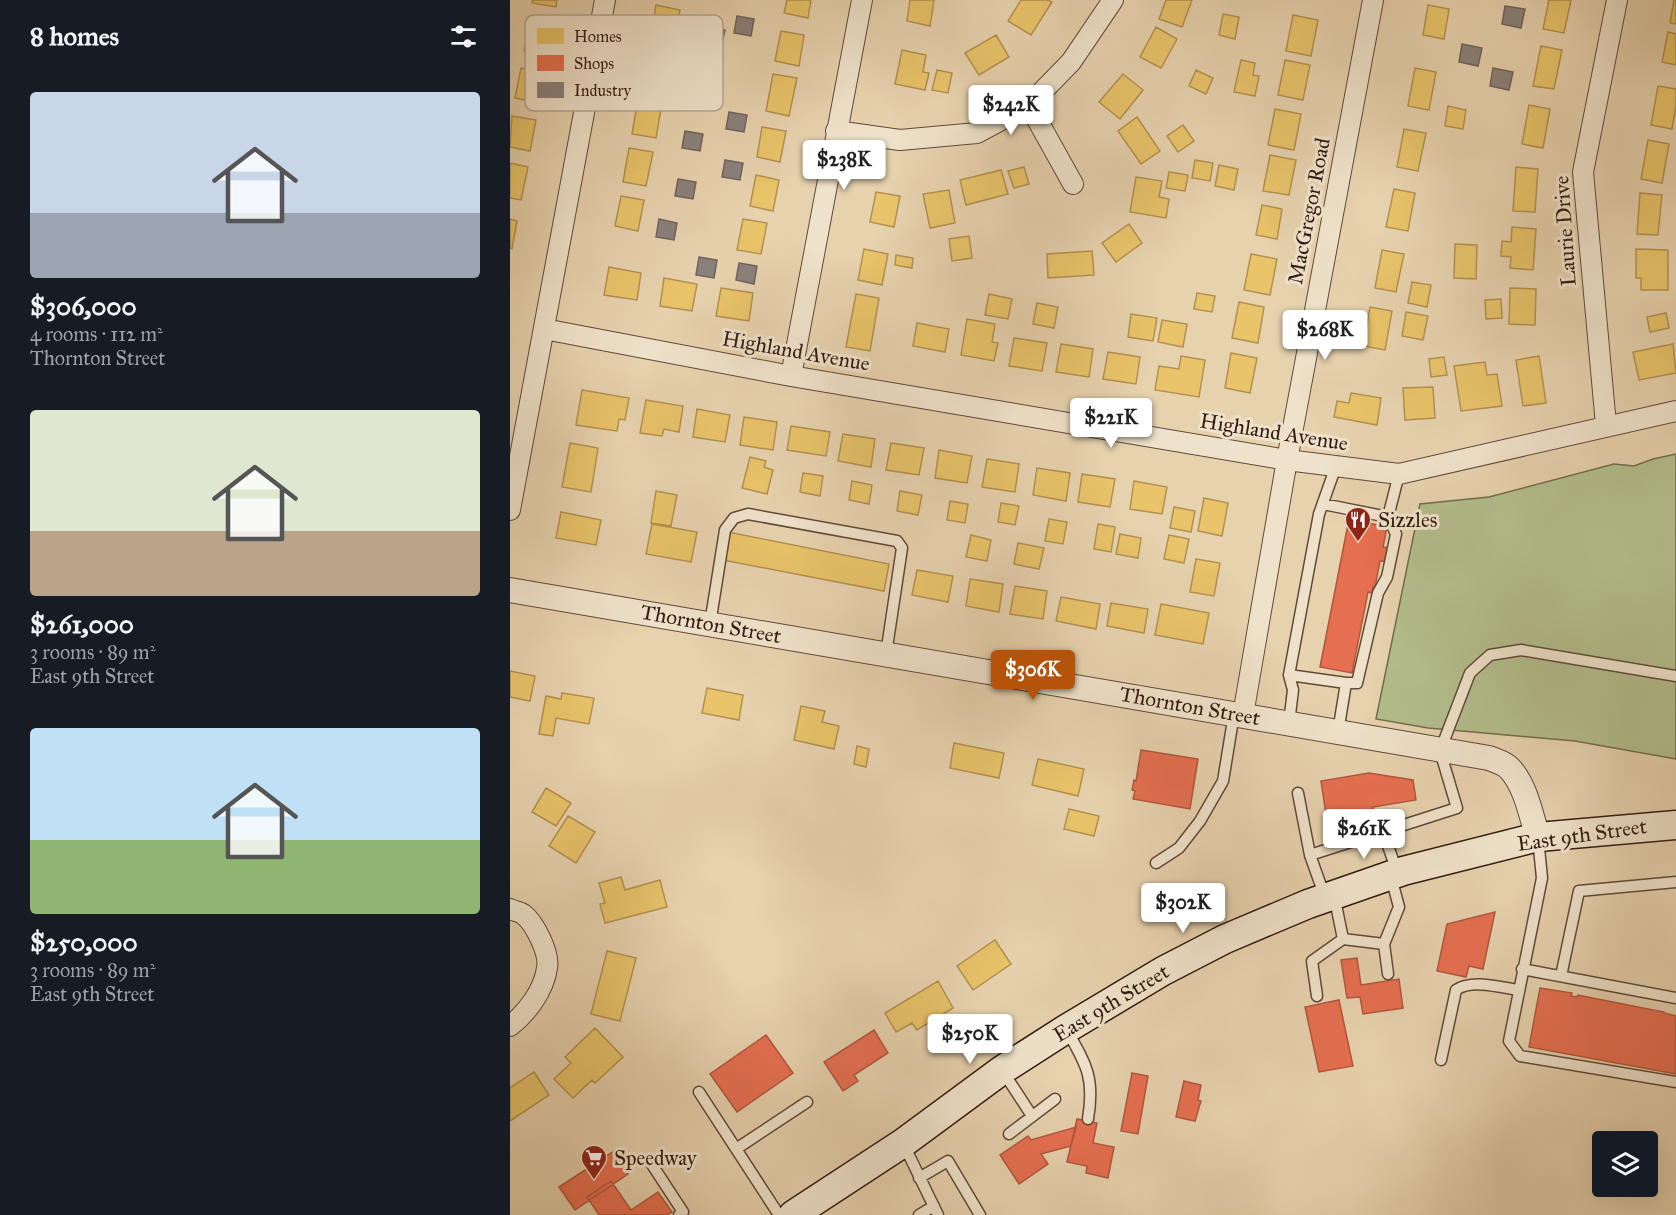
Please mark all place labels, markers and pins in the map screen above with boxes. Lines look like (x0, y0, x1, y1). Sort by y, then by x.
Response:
pin: $242K (969, 85, 1053, 136)
pin: $238K (802, 140, 886, 191)
pin: $268K (1283, 310, 1367, 361)
pin: $221K (1069, 398, 1153, 449)
restaurant icon: Sizzles (1343, 505, 1373, 543)
place label: Sizzles (1378, 507, 1437, 533)
pin: $306K (991, 650, 1075, 701)
pin: $261K (1322, 809, 1406, 860)
pin: $302K (1141, 883, 1225, 934)
pin: $250K (928, 1014, 1012, 1065)
supermarket icon: Speedway (579, 1143, 609, 1181)
place label: Speedway (614, 1145, 698, 1171)

